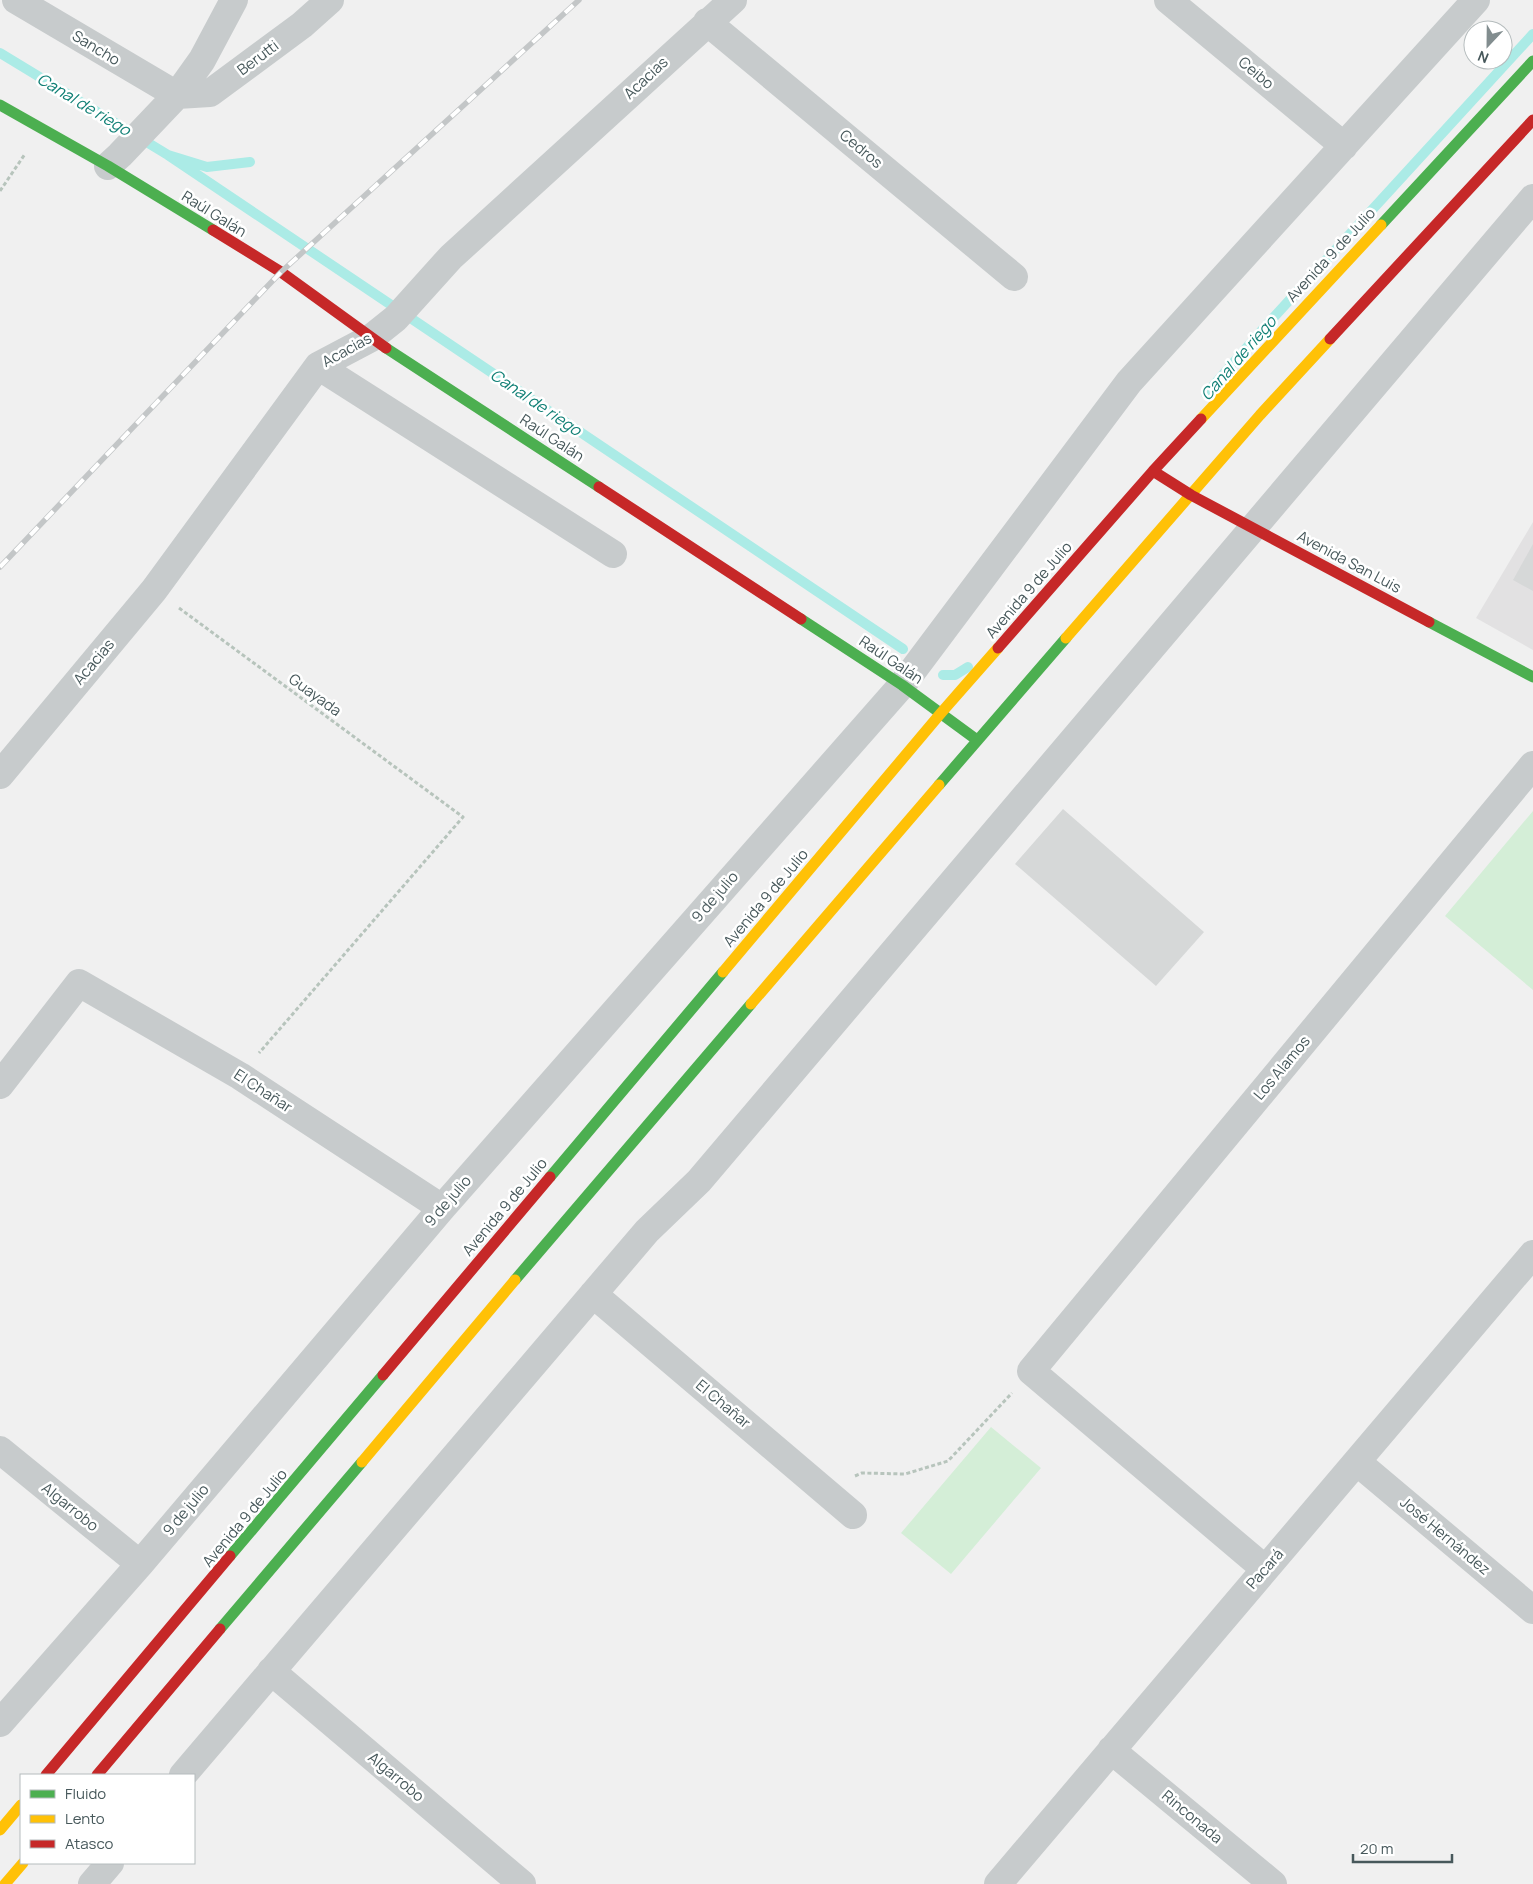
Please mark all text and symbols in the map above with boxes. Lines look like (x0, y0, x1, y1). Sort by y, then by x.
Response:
north arrow (1463, 20, 1513, 70)
street label: Sancho (68, 25, 124, 70)
street label: Berutti (233, 35, 283, 80)
text: N (1475, 47, 1491, 68)
street label: Acacias (619, 51, 673, 104)
street label: Ceibo (1234, 51, 1279, 94)
water label: Canal de riego (33, 67, 136, 141)
street label: Cedros (835, 124, 887, 173)
street label: Raúl Galán (178, 185, 251, 242)
street label: Avenida 9 de Julio (1281, 203, 1380, 306)
water label: Canal de riego (1195, 310, 1282, 405)
street label: Acacias (318, 327, 376, 372)
water label: Canal de riego (486, 363, 587, 441)
street label: Raúl Galán (516, 409, 589, 466)
street label: Avenida San Luis (1294, 525, 1405, 598)
street label: Avenida 9 de Julio (981, 537, 1077, 643)
street label: Raúl Galán (855, 631, 927, 689)
street label: Acacias (68, 634, 119, 689)
street label: Guayada (285, 668, 346, 721)
street label: Avenida 9 de Julio (718, 844, 813, 951)
street label: 9 de julio (687, 866, 743, 927)
street label: Los Alamos (1248, 1031, 1315, 1104)
street label: El Chañar (230, 1064, 297, 1118)
street label: Avenida 9 de Julio (457, 1153, 552, 1260)
street label: 9 de julio (420, 1170, 476, 1231)
street label: El Chañar (691, 1374, 756, 1433)
street label: Avenida 9 de Julio (197, 1464, 292, 1571)
street label: Algarrobo (37, 1477, 103, 1536)
street label: 9 de julio (158, 1479, 214, 1540)
street label: José Hernández (1396, 1492, 1495, 1580)
street label: Pacará (1241, 1544, 1288, 1593)
street label: Algarrobo (364, 1747, 429, 1806)
legend (20, 1774, 195, 1864)
text: Fluido (65, 1783, 106, 1804)
street label: Rinconada (1158, 1785, 1227, 1848)
text: Lento (65, 1808, 105, 1829)
scale bar (1353, 1832, 1452, 1864)
text: Atasco (65, 1833, 113, 1854)
text: 20 m (1360, 1838, 1393, 1859)

